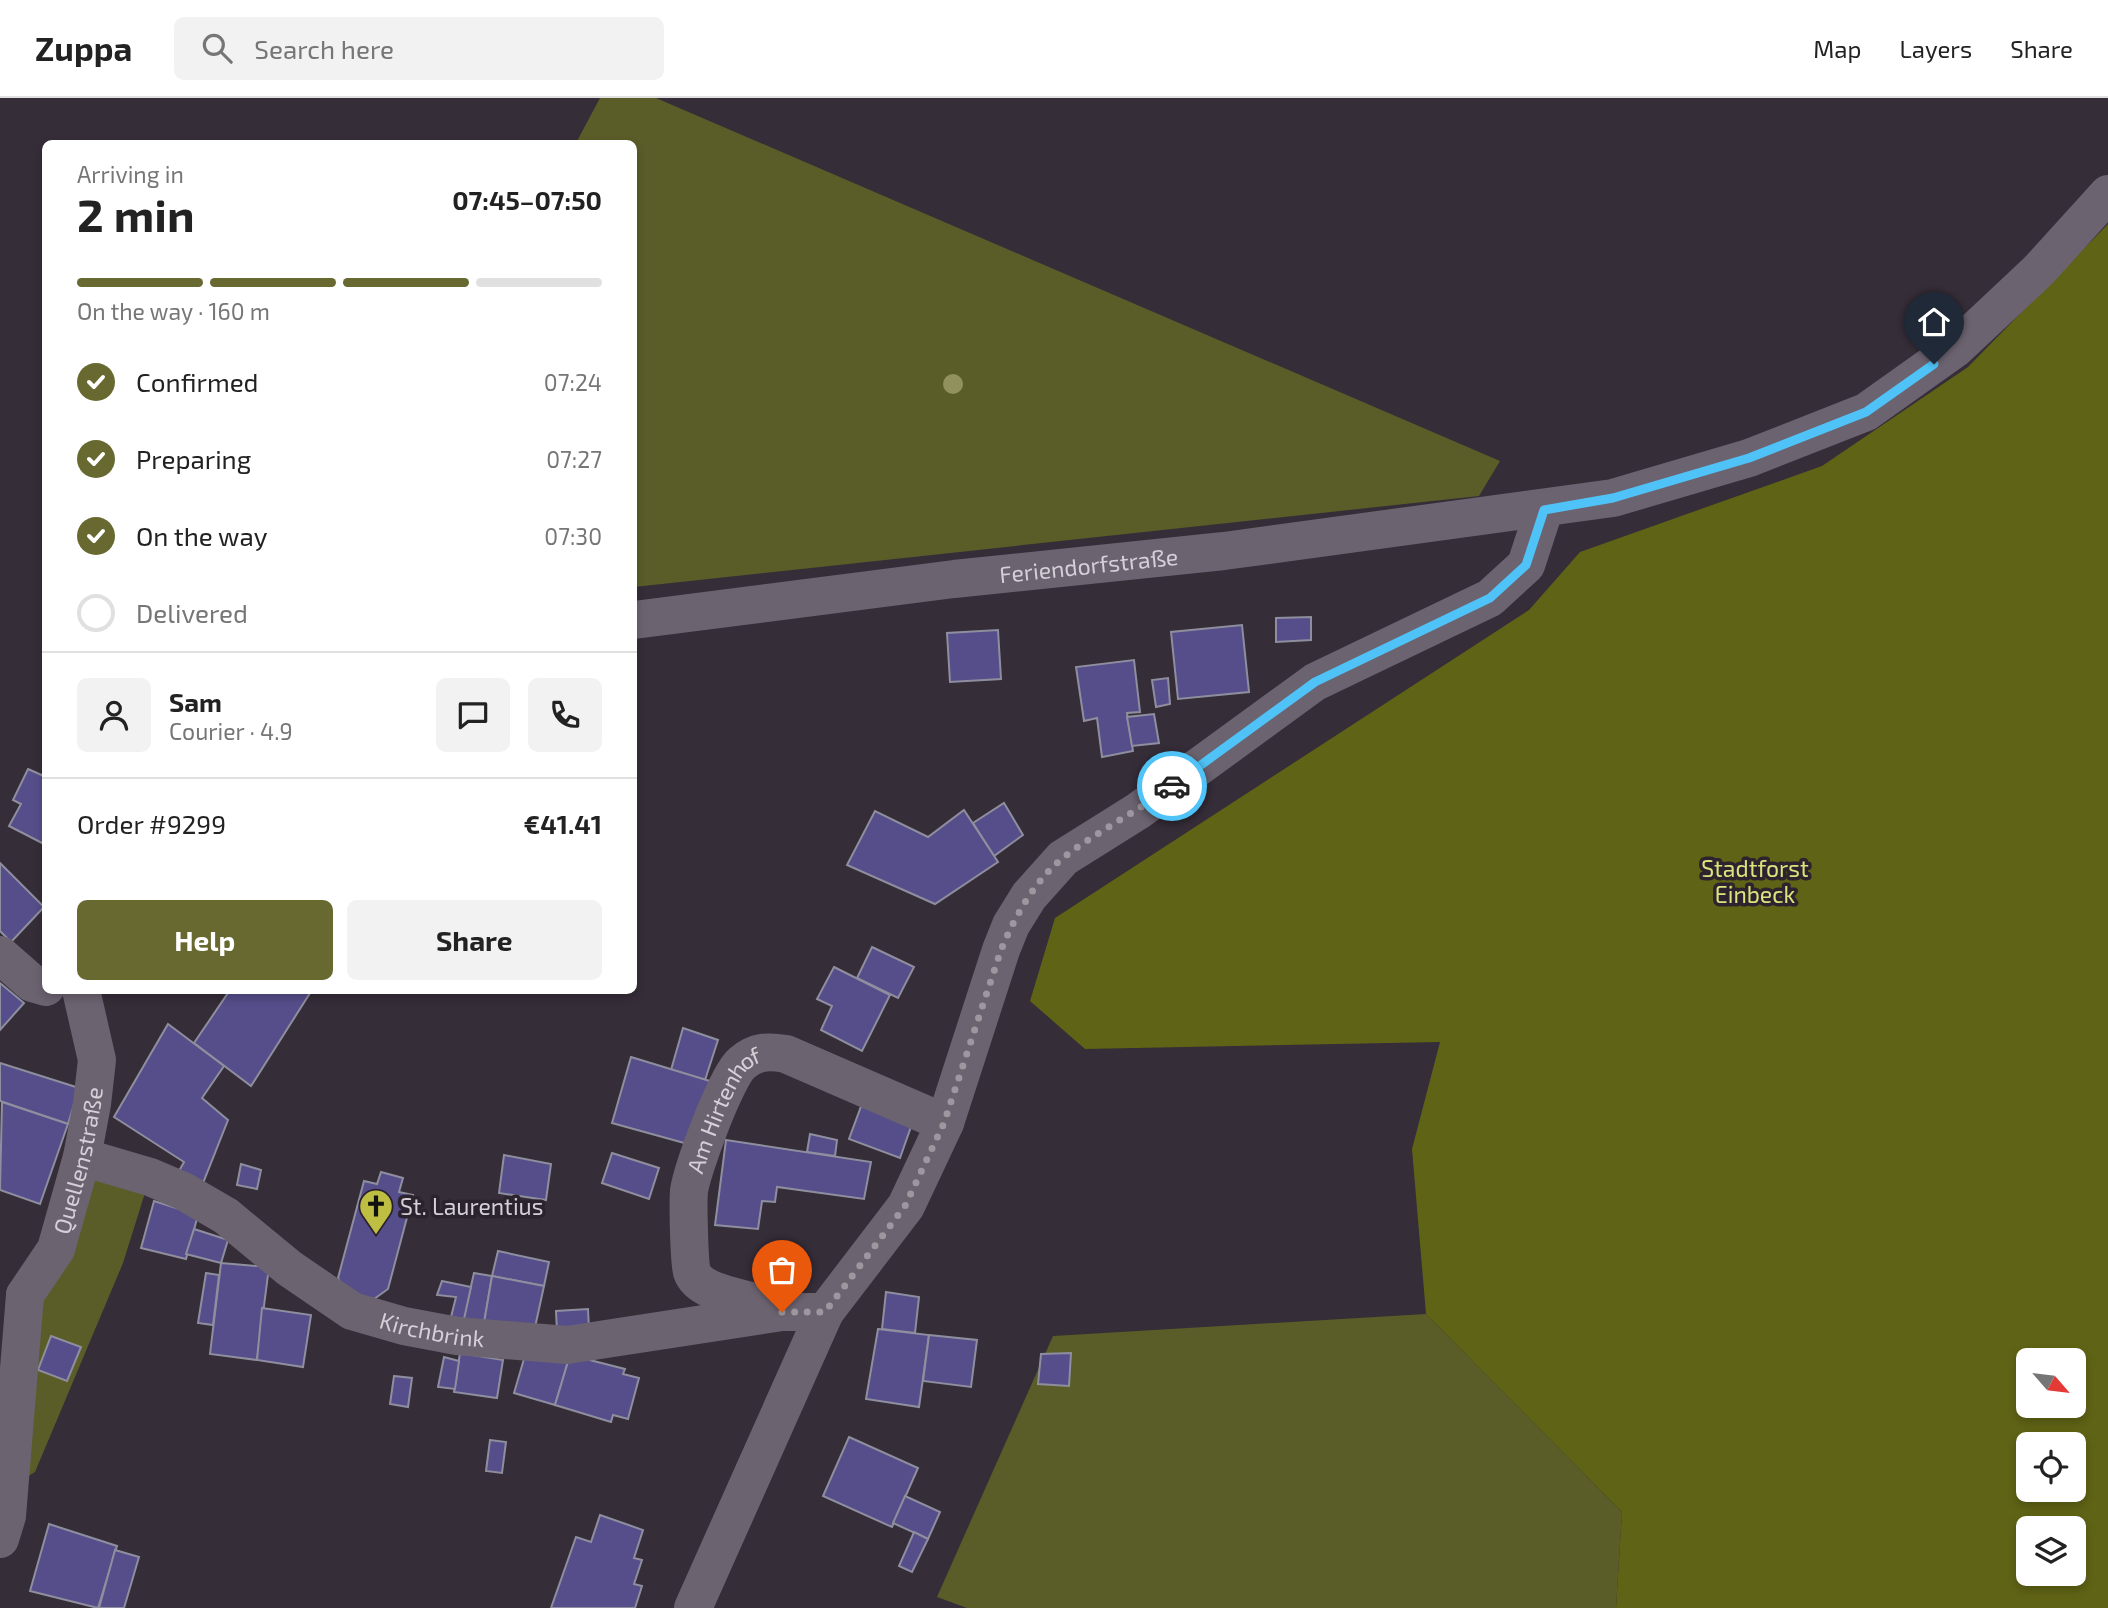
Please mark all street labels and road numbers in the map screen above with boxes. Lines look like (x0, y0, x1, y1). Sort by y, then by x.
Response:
street label: Feriendorfstraße (998, 542, 1179, 588)
street label: Am Hirtenhof (680, 1040, 765, 1177)
street label: Quellenstraße (47, 1085, 108, 1237)
street label: Kirchbrink (377, 1306, 486, 1352)

